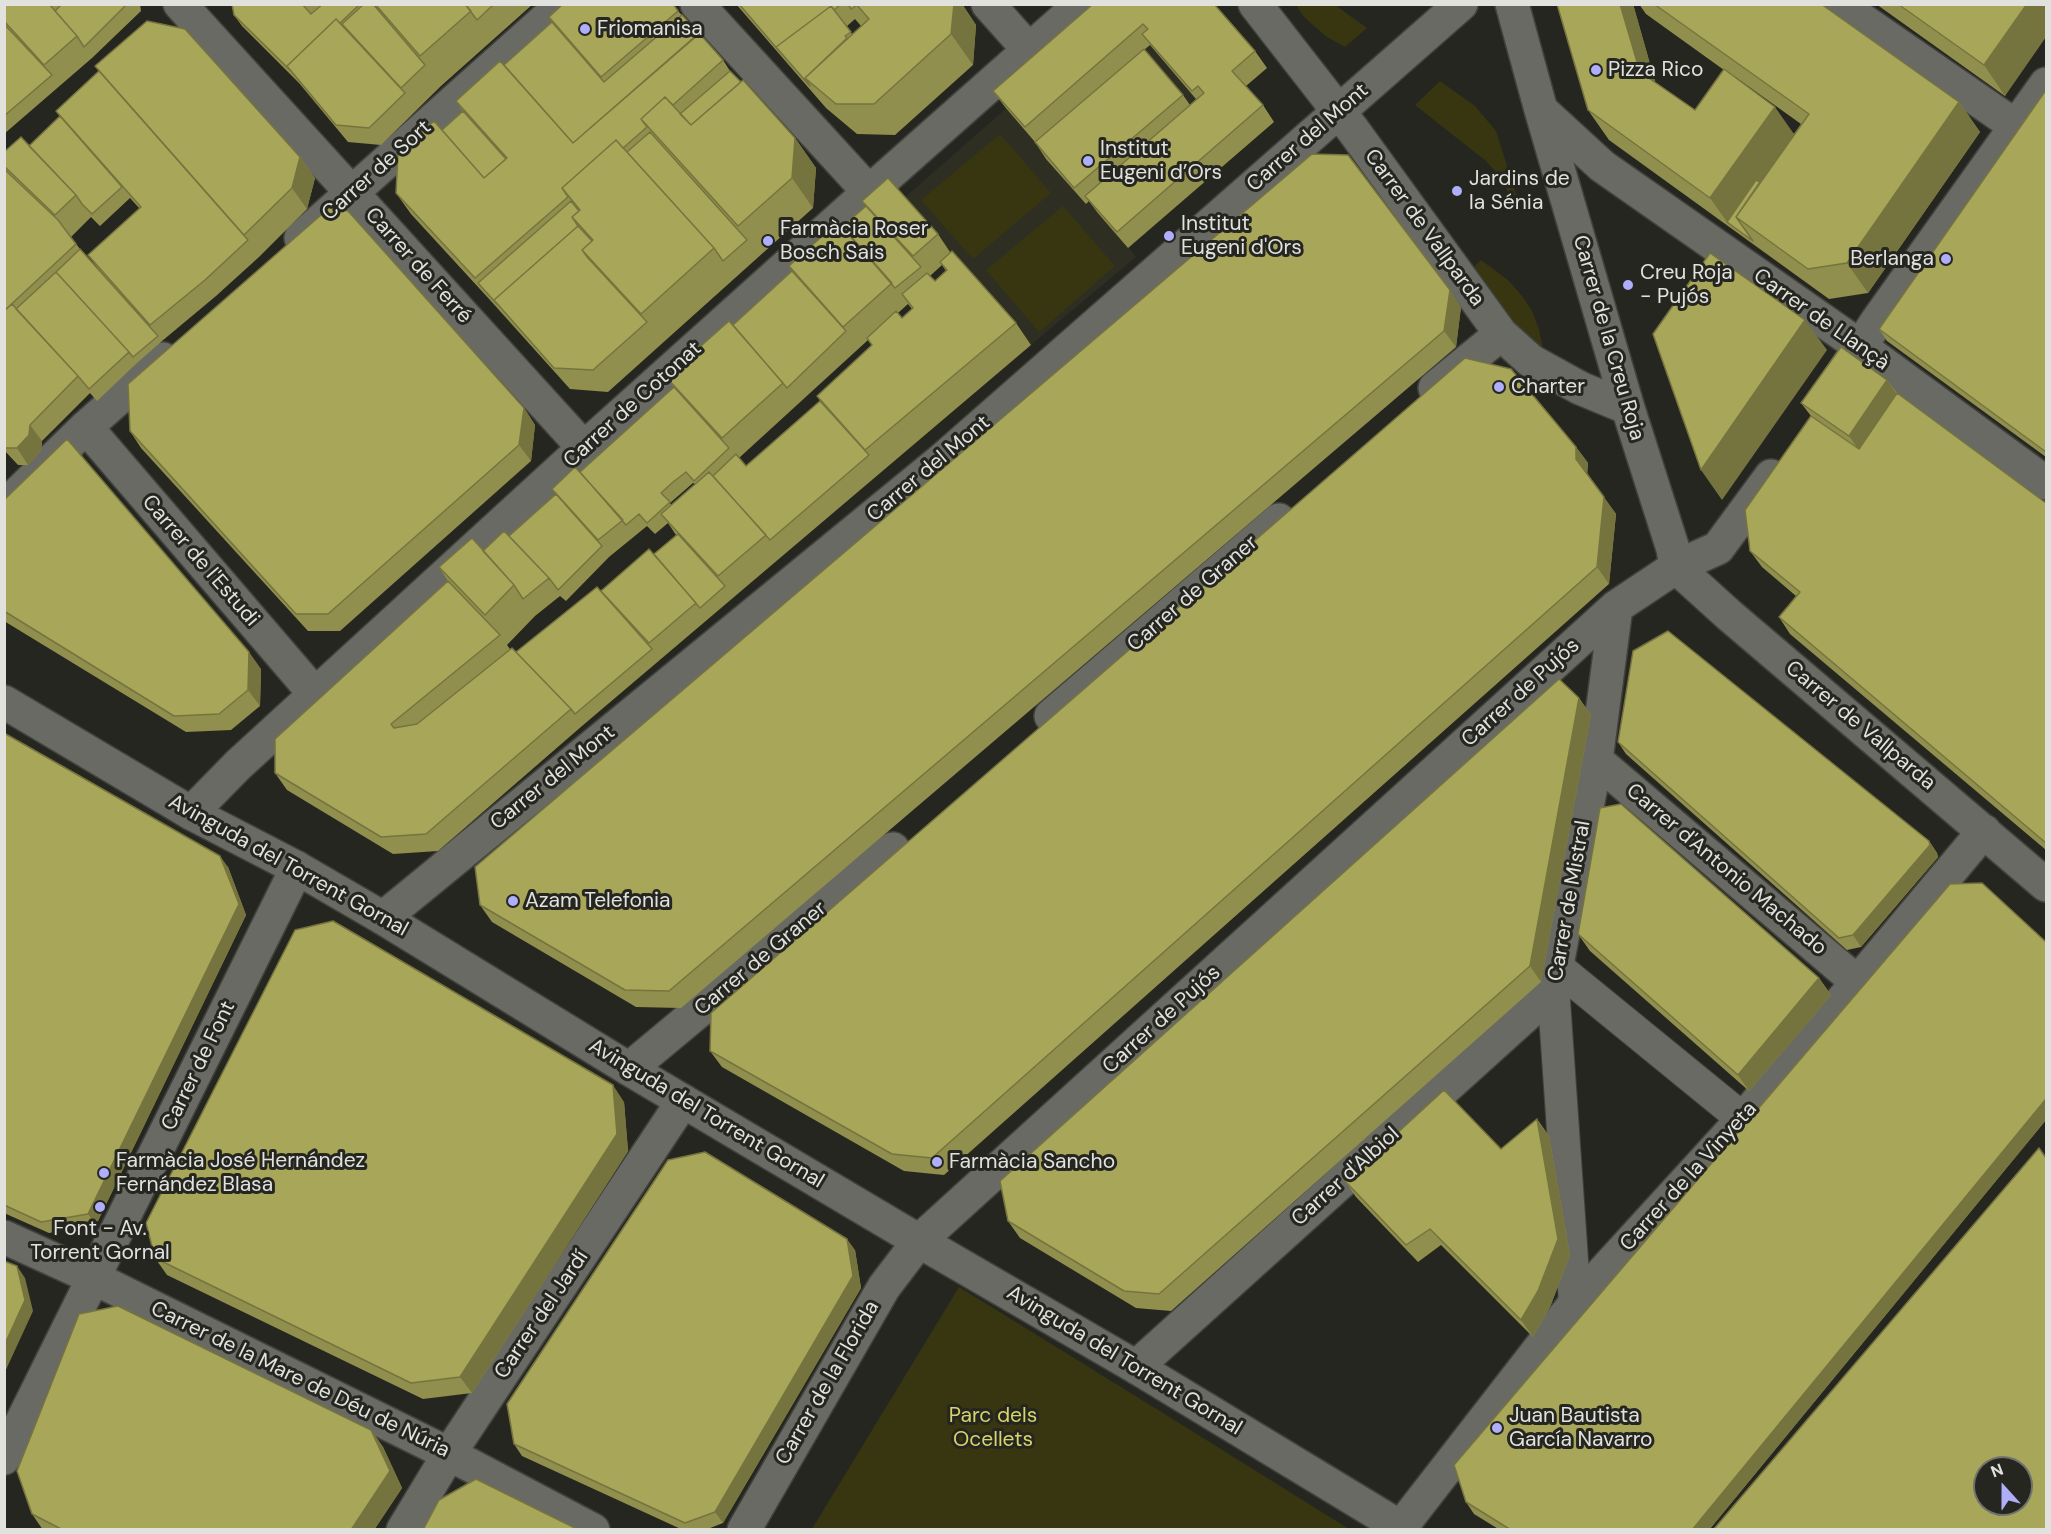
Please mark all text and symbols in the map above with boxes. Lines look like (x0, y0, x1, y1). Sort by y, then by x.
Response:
place label: Friomanisa (597, 16, 703, 42)
marker: Friomanisa (578, 22, 592, 36)
place label: Pizza Rico (1608, 57, 1703, 83)
marker: Pizza Rico (1589, 63, 1603, 77)
street label: Carrer del Mont (1242, 78, 1374, 198)
street label: Carrer de Sort (317, 115, 437, 227)
place label: Institut Eugeni d’Ors (1100, 136, 1222, 186)
street label: Carrer de Vallparda (1359, 145, 1489, 311)
marker: Institut Eugeni d’Ors (1081, 154, 1095, 168)
place label: Jardins de la Sénia (1469, 166, 1570, 216)
marker: Jardins de la Sénia (1450, 184, 1464, 198)
street label: Carrer de Ferré (359, 203, 477, 329)
place label: Institut Eugeni d'Ors (1181, 211, 1302, 261)
place label: Farmàcia Roser Bosch Sais (780, 216, 928, 266)
marker: Institut Eugeni d'Ors (1162, 229, 1176, 243)
street label: Carrer de la Creu Roja (1567, 233, 1649, 443)
marker: Farmàcia Roser Bosch Sais (761, 234, 775, 248)
place label: Berlanga (1850, 246, 1934, 272)
marker: Berlanga (1939, 252, 1953, 266)
place label: Creu Roja - Pujós (1640, 260, 1733, 310)
street label: Carrer de Llançà (1748, 264, 1894, 376)
marker: Creu Roja - Pujós (1621, 278, 1635, 292)
street label: Carrer de Cotonat (559, 337, 707, 473)
place label: Charter (1511, 374, 1585, 400)
marker: Charter (1492, 380, 1506, 394)
street label: Carrer del Mont (862, 410, 996, 528)
street label: Carrer de l'Estudi (136, 490, 264, 632)
street label: Carrer de Graner (1123, 531, 1263, 657)
street label: Carrer de Pujós (1457, 633, 1585, 753)
street label: Carrer de Vallparda (1780, 656, 1940, 796)
street label: Carrer del Mont (486, 720, 620, 836)
street label: Carrer d'Antonio Machado (1621, 779, 1831, 961)
street label: Avinguda del Torrent Gornal (164, 790, 412, 942)
street label: Carrer de Mistral (1543, 819, 1597, 983)
place label: Azam Telefonia (525, 888, 670, 914)
marker: Azam Telefonia (506, 894, 520, 908)
street label: Carrer de Graner (690, 896, 832, 1022)
street label: Carrer de Pujós (1098, 960, 1226, 1080)
street label: Carrer de Font (157, 997, 241, 1135)
street label: Avinguda del Torrent Gornal (584, 1034, 828, 1194)
street label: Carrer de la Vinyeta (1615, 1097, 1763, 1257)
street label: Carrer d'Albiol (1287, 1122, 1405, 1232)
place label: Farmàcia José Hernández Fernández Blasa (116, 1148, 365, 1198)
place label: Farmàcia Sancho (949, 1149, 1115, 1175)
marker: Farmàcia Sancho (930, 1155, 944, 1169)
marker: Farmàcia José Hernández Fernández Blasa (97, 1166, 111, 1180)
marker: Font - Av. Torrent Gornal (93, 1200, 107, 1214)
place label: Font - Av. Torrent Gornal (30, 1216, 170, 1266)
street label: Carrer del Jardí (490, 1246, 594, 1384)
street label: Avinguda del Torrent Gornal (1002, 1281, 1246, 1441)
street label: Carrer de la Mare de Déu de Núria (146, 1296, 454, 1464)
street label: Carrer de la Florida (771, 1297, 885, 1469)
park label: Parc dels Ocellets (949, 1403, 1037, 1453)
place label: Juan Bautista García Navarro (1509, 1403, 1653, 1453)
marker: Juan Bautista García Navarro (1490, 1421, 1504, 1435)
north arrow (1973, 1456, 2033, 1516)
text: N (1988, 1459, 2006, 1482)

